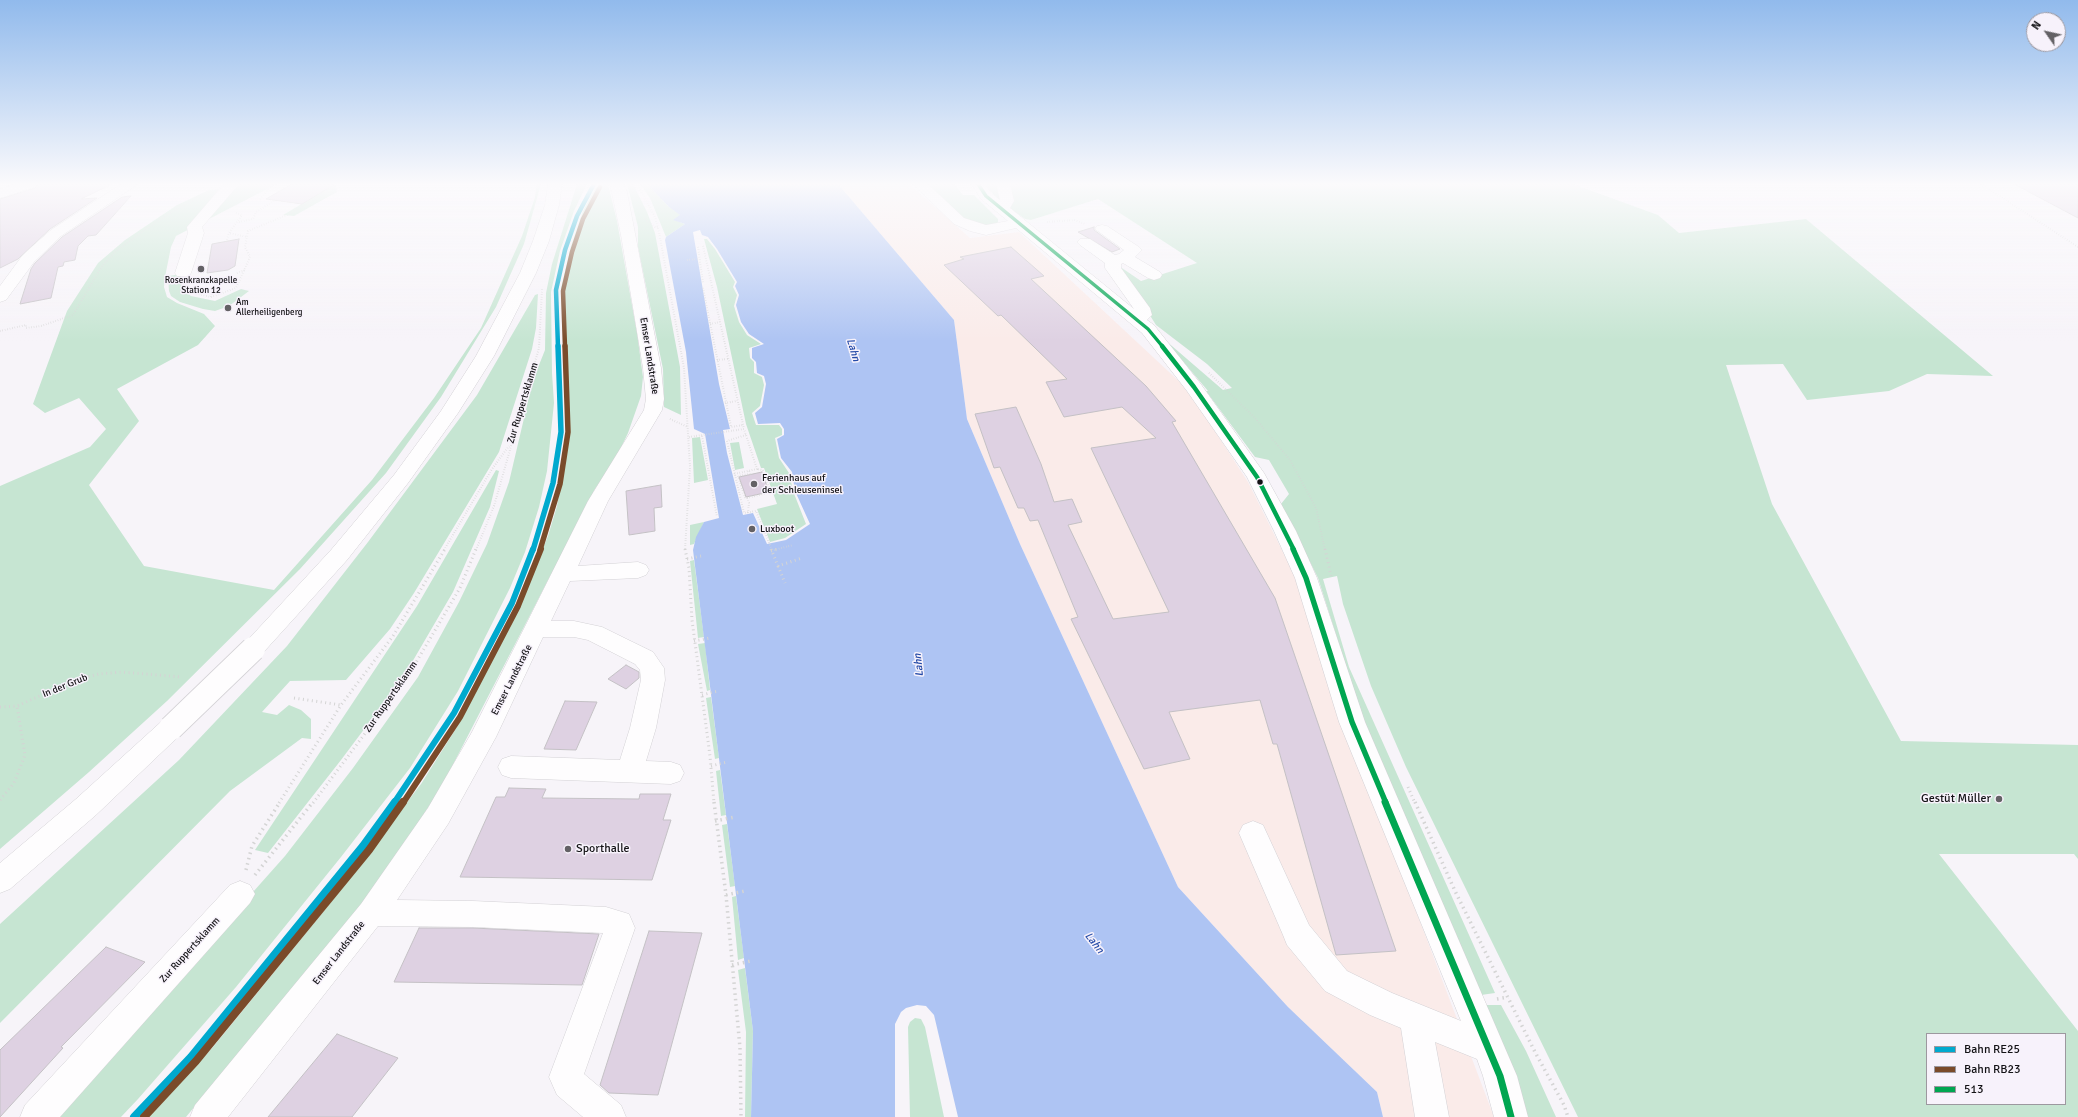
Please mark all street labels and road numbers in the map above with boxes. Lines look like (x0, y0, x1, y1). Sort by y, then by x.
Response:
street label: Emser Landstraße (637, 317, 661, 395)
street label: Zur Ruppertsklamm (505, 361, 541, 445)
street label: Emser Landstraße (489, 643, 535, 717)
street label: Zur Ruppertsklamm (362, 659, 420, 735)
street label: In der Grub (41, 672, 89, 700)
street label: Zur Ruppertsklamm (157, 915, 223, 985)
street label: Emser Landstraße (310, 919, 368, 987)

